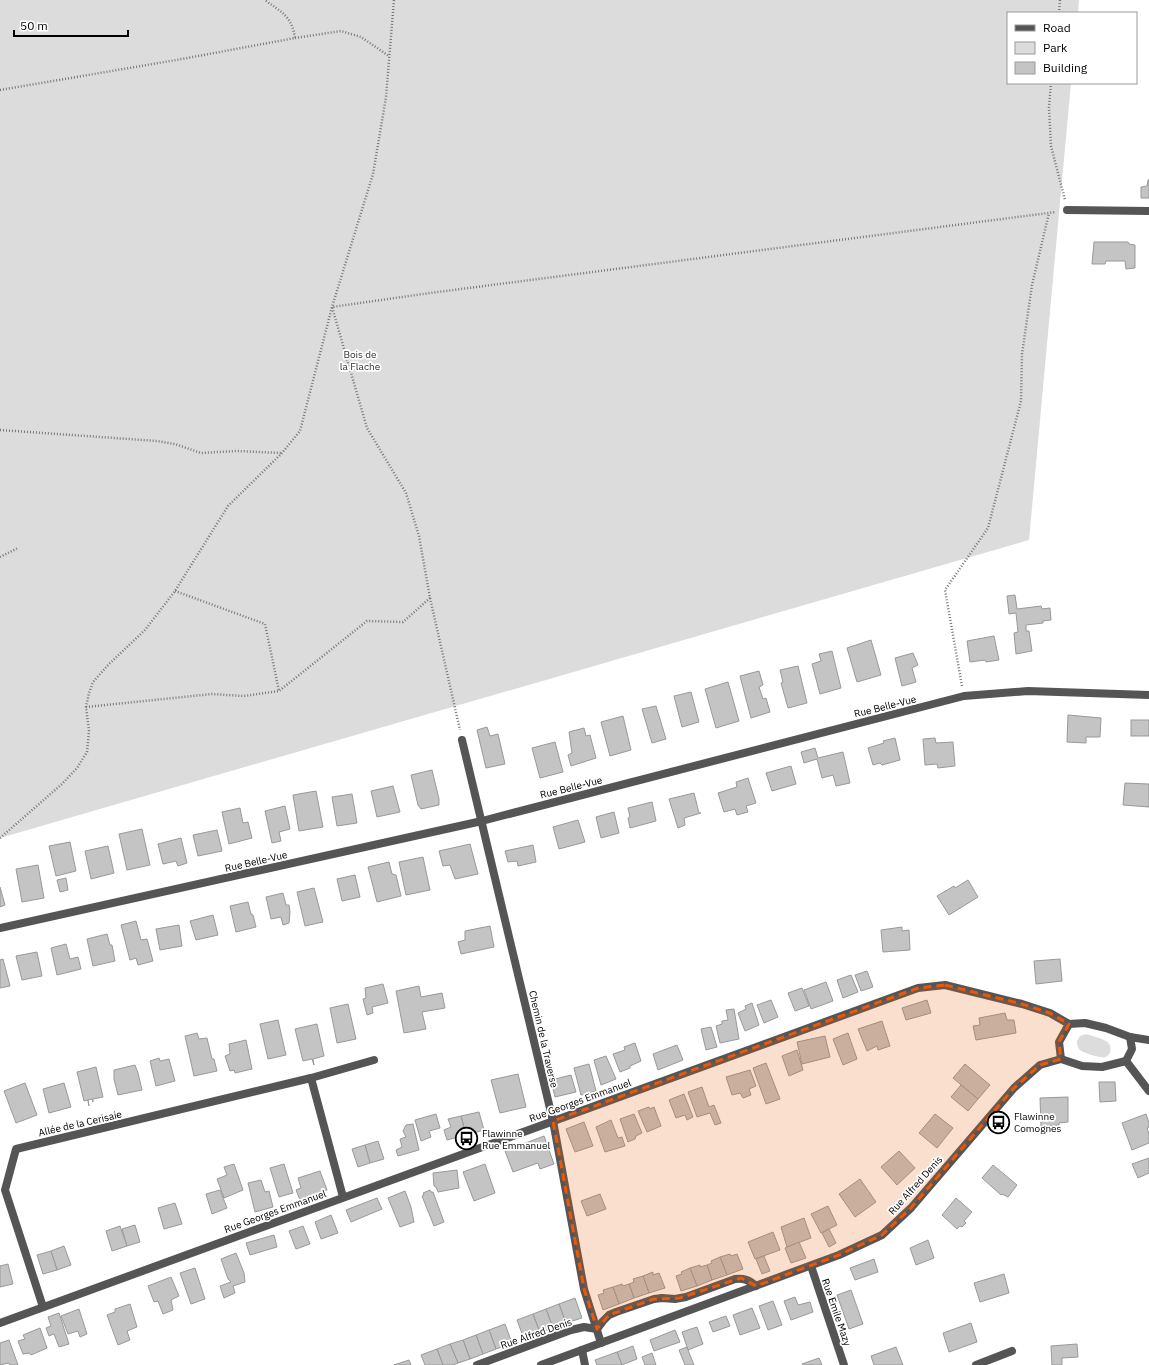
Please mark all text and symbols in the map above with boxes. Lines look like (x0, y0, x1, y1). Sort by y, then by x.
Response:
scale bar (14, 12, 128, 38)
legend (1007, 12, 1137, 84)
text: 50 m (20, 18, 48, 33)
text: Road (1043, 20, 1071, 35)
text: Park (1043, 40, 1068, 55)
text: Building (1043, 60, 1088, 75)
park label: Bois de la Flache (340, 348, 381, 373)
street label: Rue Belle-Vue (853, 692, 918, 721)
street label: Rue Belle-Vue (539, 773, 604, 802)
street label: Rue Belle-Vue (224, 848, 289, 875)
street label: Chemin de la Traverse (526, 989, 561, 1089)
street label: Rue Georges Emmanuel (527, 1076, 633, 1125)
street label: Allée de la Cerisaie (37, 1107, 124, 1139)
bus stop icon: Flawinne Comognes (986, 1109, 1012, 1135)
place label: Flawinne Comognes (1014, 1110, 1062, 1135)
bus stop icon: Flawinne Rue Emmanuel (454, 1126, 480, 1152)
place label: Flawinne Rue Emmanuel (482, 1127, 550, 1152)
street label: Rue Alfred Denis (886, 1153, 945, 1217)
street label: Rue Georges Emmanuel (222, 1187, 328, 1236)
street label: Rue Emile Mazy (819, 1277, 854, 1348)
street label: Rue Alfred Denis (499, 1315, 574, 1352)

